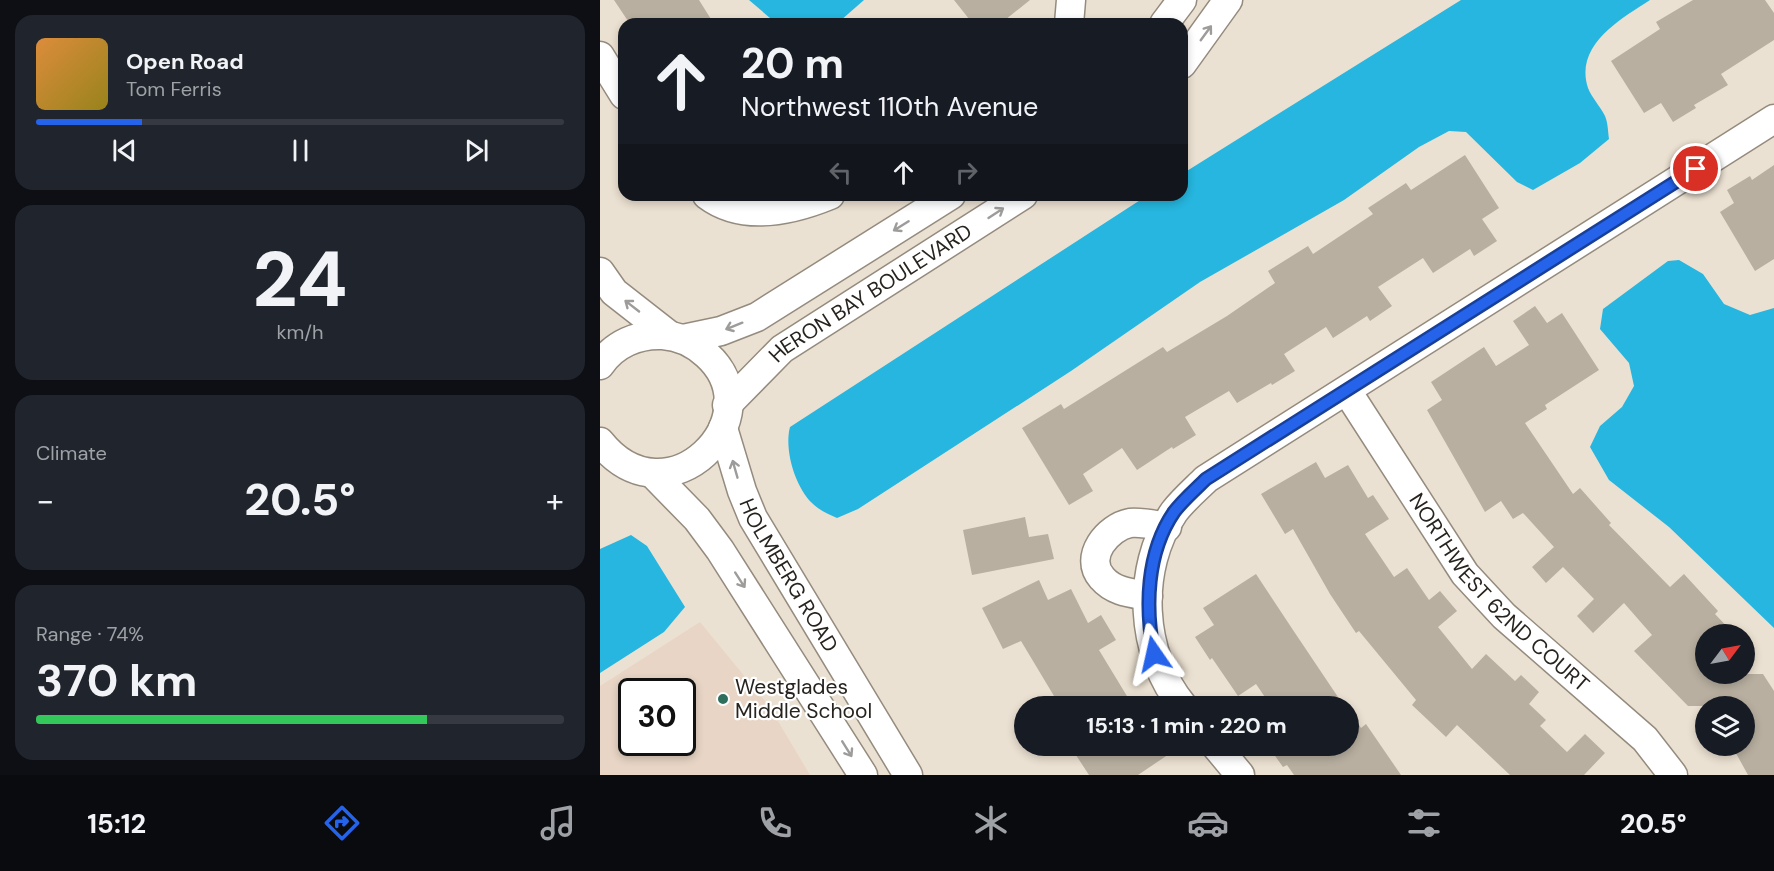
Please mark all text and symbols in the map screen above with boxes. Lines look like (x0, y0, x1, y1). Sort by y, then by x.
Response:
one-way arrow (1200, 25, 1212, 41)
text: 20 m (741, 36, 844, 91)
icon: ahead (642, 42, 720, 120)
text: Open Road (126, 47, 244, 76)
text: Tom Ferris (126, 76, 222, 102)
text: Northwest 110th Avenue (741, 89, 1038, 124)
icon: previous (108, 134, 141, 167)
icon: pause (284, 134, 317, 167)
icon: next (460, 134, 493, 167)
pin (1670, 143, 1721, 194)
icon: arrive (1679, 152, 1712, 185)
icon: left (824, 156, 857, 189)
icon: ahead (887, 156, 920, 189)
icon: right (950, 156, 983, 189)
one-way arrow (987, 206, 1004, 219)
street label: HERON BAY BOULEVARD (762, 217, 977, 369)
one-way arrow (893, 220, 910, 233)
text: 24 (252, 229, 348, 330)
one-way arrow (624, 299, 640, 312)
text: km/h (276, 319, 324, 345)
one-way arrow (726, 321, 744, 332)
text: Climate (36, 440, 107, 466)
one-way arrow (729, 460, 740, 479)
text: 20.5° (244, 470, 356, 529)
text: − (36, 479, 54, 522)
text: + (546, 479, 564, 522)
street label: NORTHWEST 62ND COURT (1403, 488, 1595, 698)
street label: HOLMBERG ROAD (733, 494, 845, 657)
one-way arrow (735, 571, 747, 588)
text: Range · 74% (36, 621, 144, 647)
position arrow (1122, 622, 1186, 686)
north arrow (1695, 624, 1755, 684)
map controls (1695, 624, 1755, 756)
text: 370 km (36, 651, 197, 710)
place label: Westglades Middle School (735, 673, 872, 725)
speed limit sign: 30 (618, 678, 696, 756)
marker: Westglades Middle School (716, 692, 730, 706)
button: layers (1695, 696, 1755, 756)
text: 15:13 · 1 min · 220 m (1086, 711, 1287, 740)
one-way arrow (842, 740, 854, 757)
icon: directions (321, 802, 363, 844)
icon: music (537, 802, 579, 844)
icon: phone (754, 802, 796, 844)
icon: climate (970, 802, 1012, 844)
icon: car (1187, 802, 1229, 844)
icon: filters (1403, 802, 1445, 844)
text: 15:12 (87, 806, 146, 841)
text: 20.5° (1620, 806, 1687, 841)

